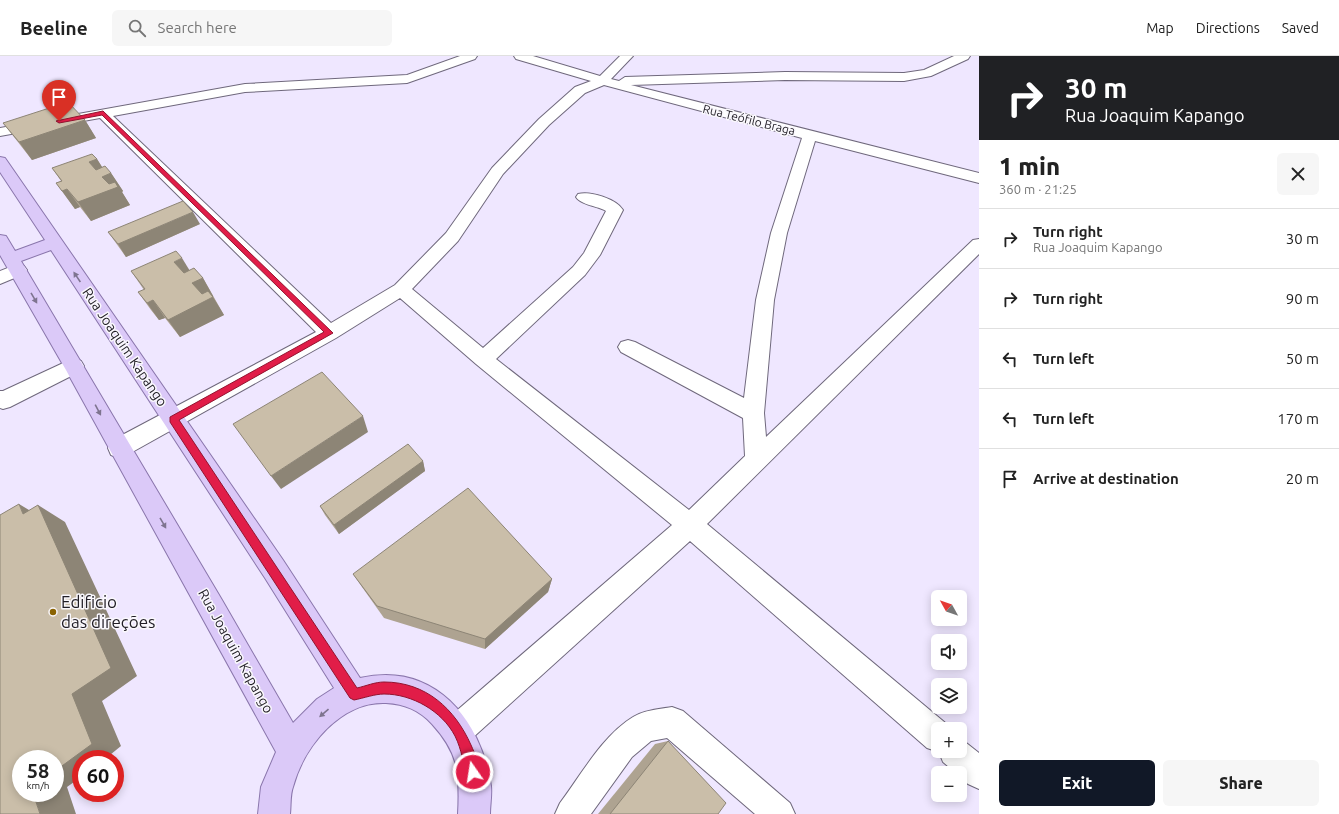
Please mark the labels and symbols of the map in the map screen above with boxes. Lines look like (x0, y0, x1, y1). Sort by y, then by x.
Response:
pin (42, 80, 76, 121)
street label: Rua Teófilo Braga (702, 102, 797, 137)
one-way arrow (73, 272, 81, 282)
street label: Rua Joaquim Kapango (79, 285, 171, 409)
one-way arrow (30, 293, 38, 303)
one-way arrow (95, 405, 102, 416)
one-way arrow (159, 517, 166, 529)
street label: Rua Joaquim Kapango (195, 586, 277, 716)
north arrow (931, 590, 967, 626)
place label: Edificio das direções (61, 592, 155, 631)
marker: Edificio das direções (48, 607, 58, 617)
one-way arrow (319, 708, 329, 718)
speed limit sign: 60 (72, 750, 124, 802)
position arrow (452, 751, 494, 793)

